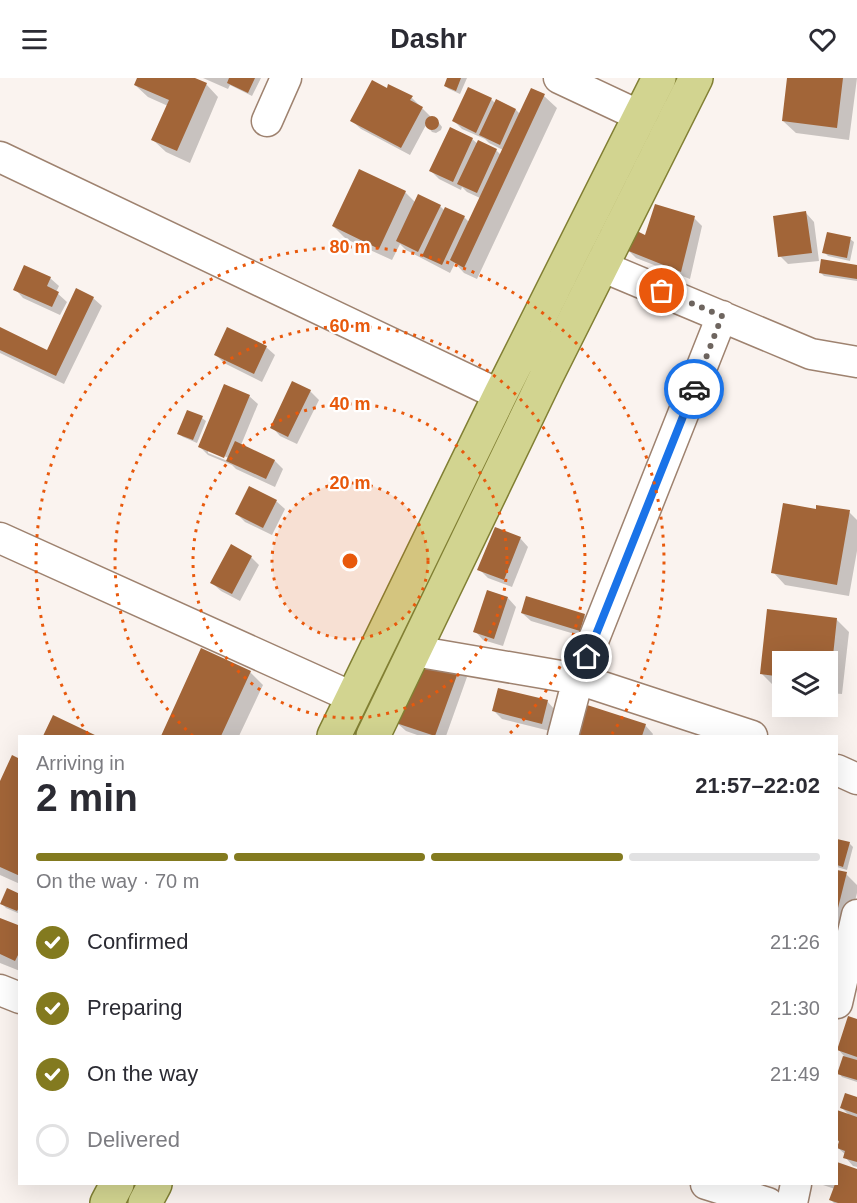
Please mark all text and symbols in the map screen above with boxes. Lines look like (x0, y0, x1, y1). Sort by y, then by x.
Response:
icon: menu (18, 23, 51, 56)
icon: heart (806, 23, 839, 56)
text: Dashr (390, 24, 467, 54)
text: 80 m (329, 237, 371, 257)
pin (636, 265, 687, 316)
icon: bag (645, 274, 678, 307)
text: 60 m (329, 316, 371, 336)
courier (664, 359, 724, 419)
icon: car (678, 373, 711, 406)
text: 40 m (329, 394, 371, 414)
text: 20 m (329, 473, 371, 493)
centre of rings (340, 551, 360, 571)
pin (561, 631, 612, 682)
icon: home (570, 640, 603, 673)
map controls (772, 651, 838, 717)
button: layers (772, 651, 838, 717)
text: Arriving in (36, 752, 125, 774)
text: 21:57–22:02 (695, 773, 820, 798)
text: 2 min (36, 776, 138, 819)
text: On the way · 70 m (36, 870, 199, 892)
icon: check (36, 926, 69, 959)
text: Confirmed (87, 929, 188, 954)
text: 21:26 (770, 931, 820, 953)
icon: check (36, 992, 69, 1025)
text: Preparing (87, 995, 182, 1020)
text: 21:30 (770, 997, 820, 1019)
icon: check (36, 1058, 69, 1091)
text: On the way (87, 1061, 198, 1086)
text: 21:49 (770, 1063, 820, 1085)
text: Delivered (87, 1127, 180, 1152)

